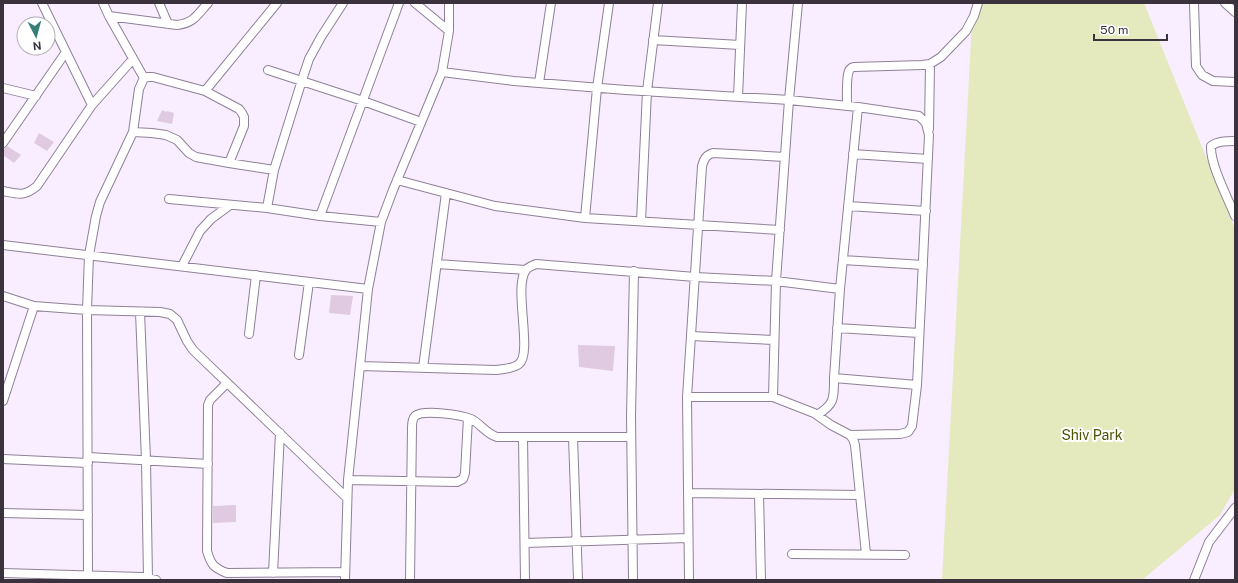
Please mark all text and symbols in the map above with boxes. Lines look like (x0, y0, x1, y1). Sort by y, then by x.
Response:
north arrow (16, 16, 56, 56)
scale bar (1094, 16, 1167, 42)
text: 50 m (1100, 23, 1128, 37)
text: N (32, 40, 42, 52)
park label: Shiv Park (1061, 427, 1123, 443)

